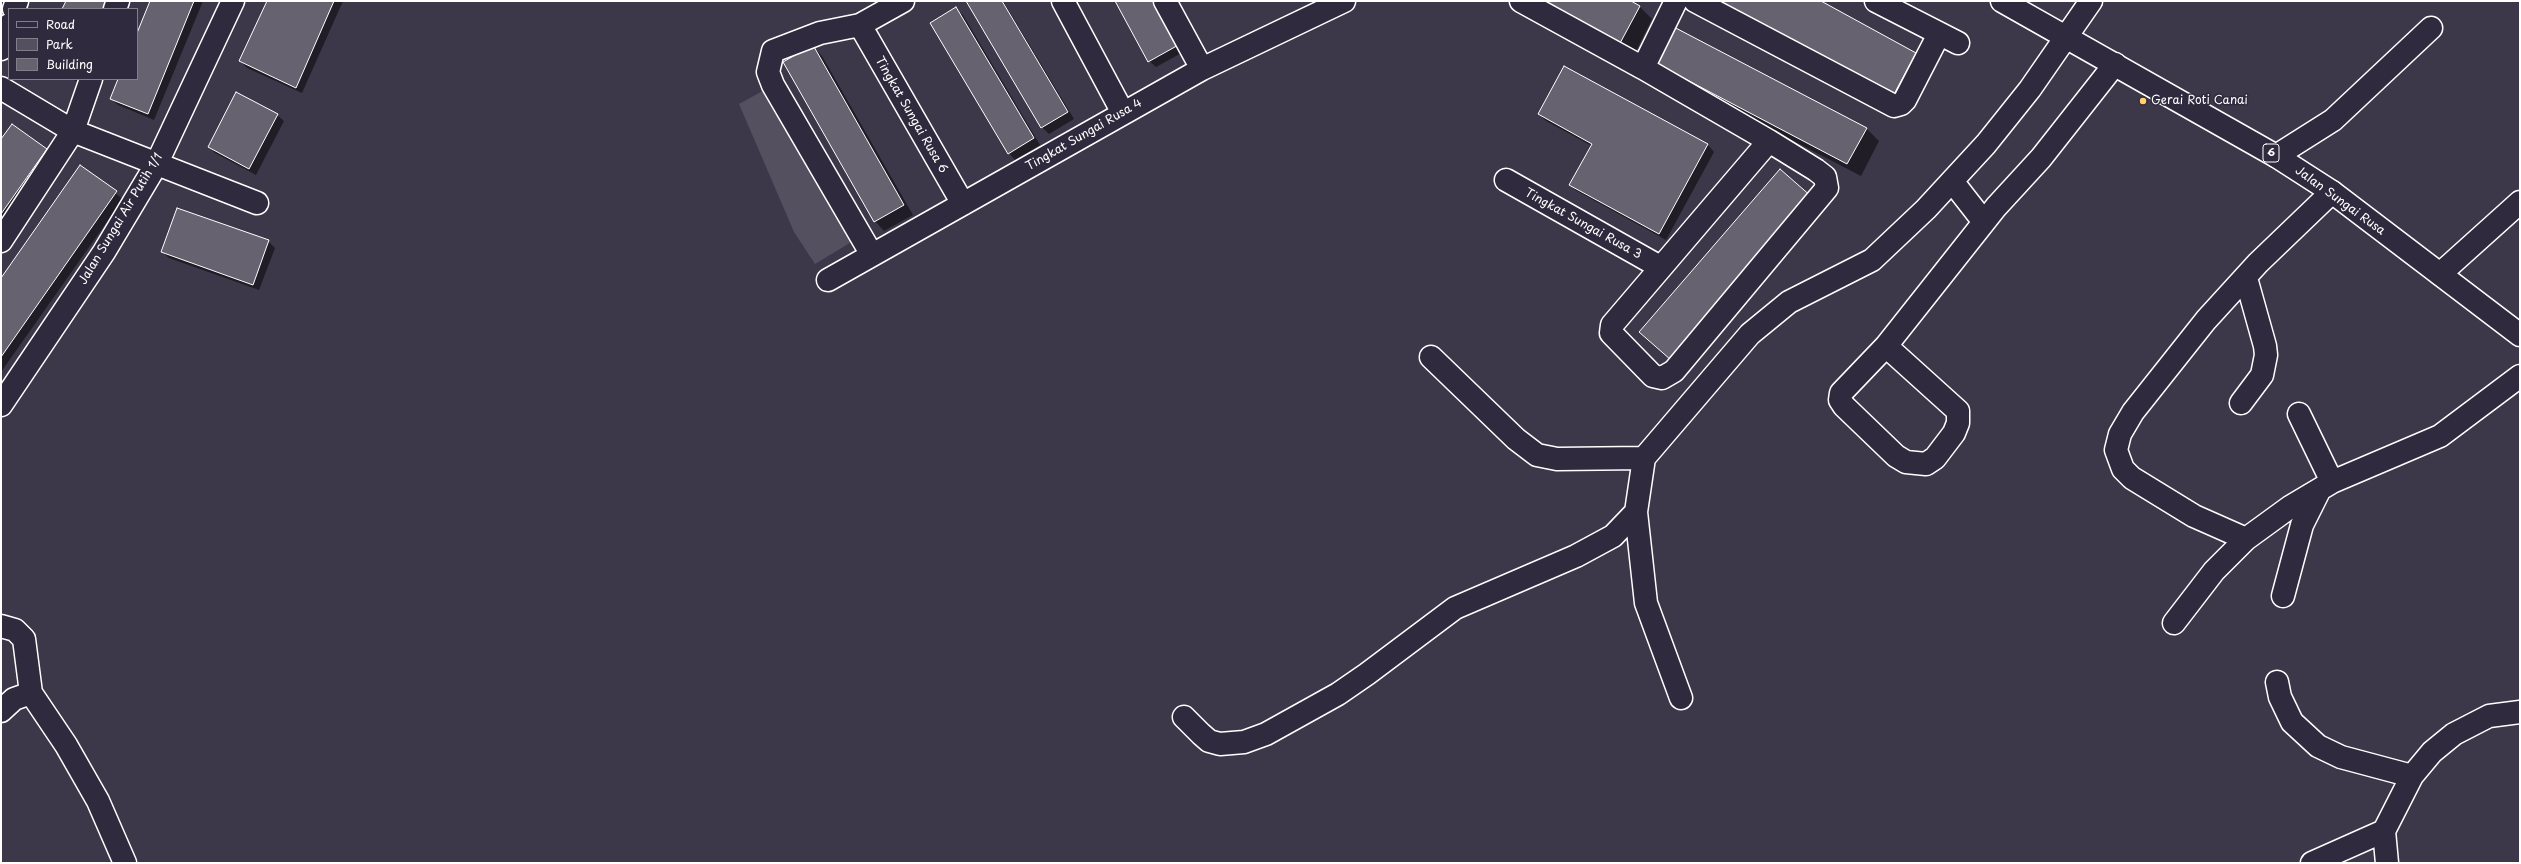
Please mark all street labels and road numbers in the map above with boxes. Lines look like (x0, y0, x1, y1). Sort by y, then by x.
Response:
street label: Tingkat Sungai Rusa 6 (872, 54, 950, 176)
street label: Tingkat Sungai Rusa 4 (1023, 96, 1145, 174)
road number: 6 (2263, 144, 2279, 162)
street label: Jalan Sungai Air Putih 1/1 (76, 151, 166, 287)
street label: Jalan Sungai Rusa (2292, 164, 2388, 238)
street label: Tingkat Sungai Rusa 3 (1522, 186, 1644, 262)

